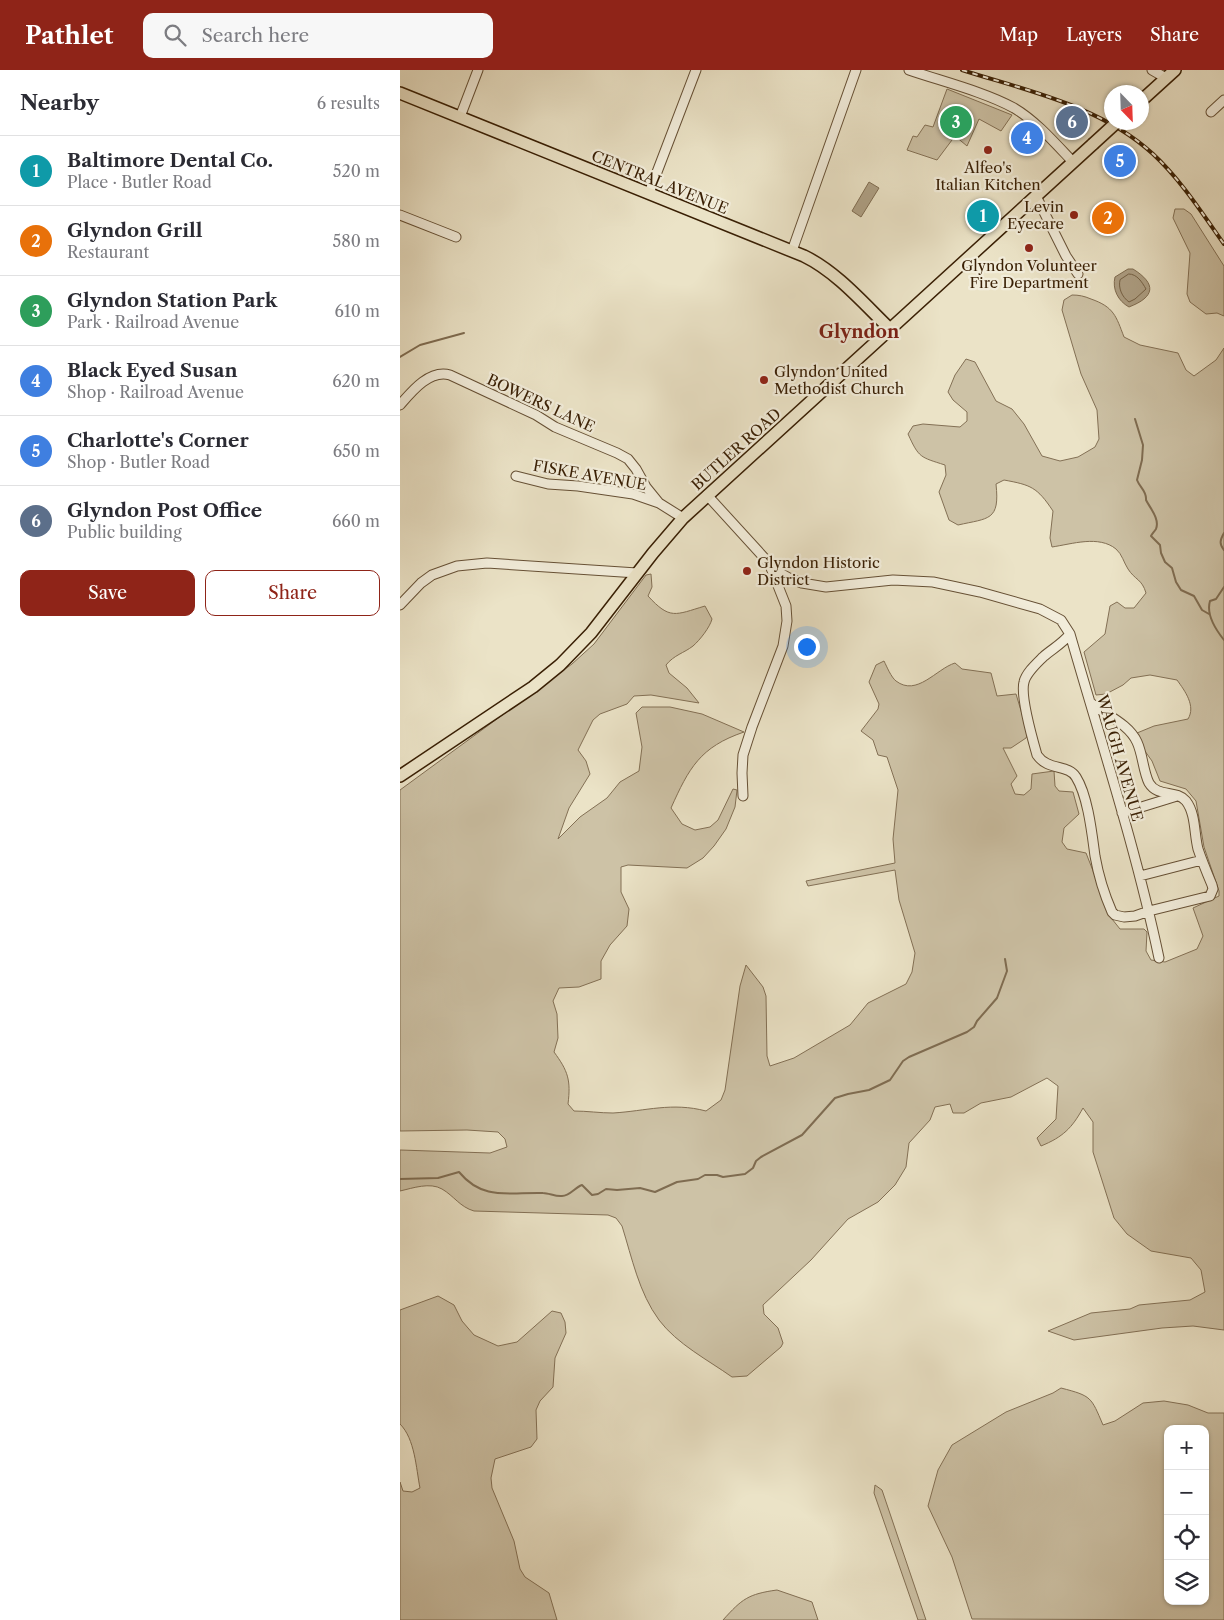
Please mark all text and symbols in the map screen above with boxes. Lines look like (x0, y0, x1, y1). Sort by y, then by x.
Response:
search box (143, 13, 493, 58)
text: Pathlet (25, 21, 113, 50)
icon: search (161, 21, 189, 49)
text: Search here (201, 24, 309, 47)
text: Map (1000, 24, 1038, 46)
text: Layers (1066, 24, 1122, 46)
text: Share (1150, 24, 1199, 46)
north arrow (1104, 85, 1149, 130)
text: Nearby (20, 90, 99, 115)
text: 6 results (317, 93, 380, 113)
pin: 3 (940, 103, 972, 141)
pin: 6 (1056, 103, 1088, 141)
pin: 4 (1011, 119, 1043, 157)
pin: 5 (1104, 142, 1136, 180)
marker: Alfeo's Italian Kitchen (982, 144, 994, 156)
street label: CENTRAL AVENUE (589, 146, 731, 218)
text: Baltimore Dental Co. (67, 149, 273, 172)
place label: Alfeo's Italian Kitchen (935, 158, 1041, 194)
text: 1 (32, 161, 40, 181)
text: 520 m (333, 161, 380, 181)
text: Place · Butler Road (67, 172, 212, 192)
pin: 1 (967, 197, 999, 235)
place label: Levin Eyecare (1007, 197, 1065, 233)
pin: 2 (1092, 199, 1124, 237)
marker: Levin Eyecare (1068, 209, 1080, 221)
text: Glyndon Grill (67, 219, 202, 242)
text: 2 (31, 231, 41, 251)
text: 580 m (333, 231, 380, 251)
text: Restaurant (67, 242, 149, 262)
marker: Glyndon Volunteer Fire Department (1023, 242, 1035, 254)
place label: Glyndon Volunteer Fire Department (961, 256, 1097, 292)
text: Glyndon Station Park (67, 289, 277, 312)
text: 3 (31, 301, 41, 321)
text: 610 m (335, 301, 380, 321)
text: Park · Railroad Avenue (67, 312, 239, 332)
district label: Glyndon (819, 321, 900, 343)
text: Black Eyed Susan (67, 359, 237, 382)
place label: Glyndon United Methodist Church (774, 362, 905, 398)
street label: BOWERS LANE (484, 370, 598, 436)
text: 4 (31, 371, 41, 391)
text: 620 m (332, 371, 380, 391)
marker: Glyndon United Methodist Church (758, 374, 770, 386)
text: Shop · Railroad Avenue (67, 382, 244, 402)
street label: BUTLER ROAD (687, 404, 785, 494)
text: Charlotte's Corner (67, 429, 249, 452)
text: 5 (32, 441, 40, 461)
text: 650 m (333, 441, 380, 461)
text: Shop · Butler Road (67, 452, 210, 472)
street label: FISKE AVENUE (532, 456, 648, 494)
text: Glyndon Post Office (67, 499, 262, 522)
text: 6 (31, 511, 41, 531)
text: 660 m (332, 511, 380, 531)
text: Public building (67, 522, 182, 542)
place label: Glyndon Historic District (757, 553, 880, 589)
marker: Glyndon Historic District (741, 565, 753, 577)
button: Save (20, 570, 195, 616)
button: Share (205, 570, 380, 616)
your location (794, 634, 820, 660)
street label: WAUGH AVENUE (1093, 691, 1147, 824)
map controls (1164, 1425, 1209, 1605)
button: + (1164, 1425, 1209, 1470)
button: − (1164, 1470, 1209, 1515)
button: locate (1164, 1515, 1209, 1560)
button: layers (1164, 1560, 1209, 1605)

